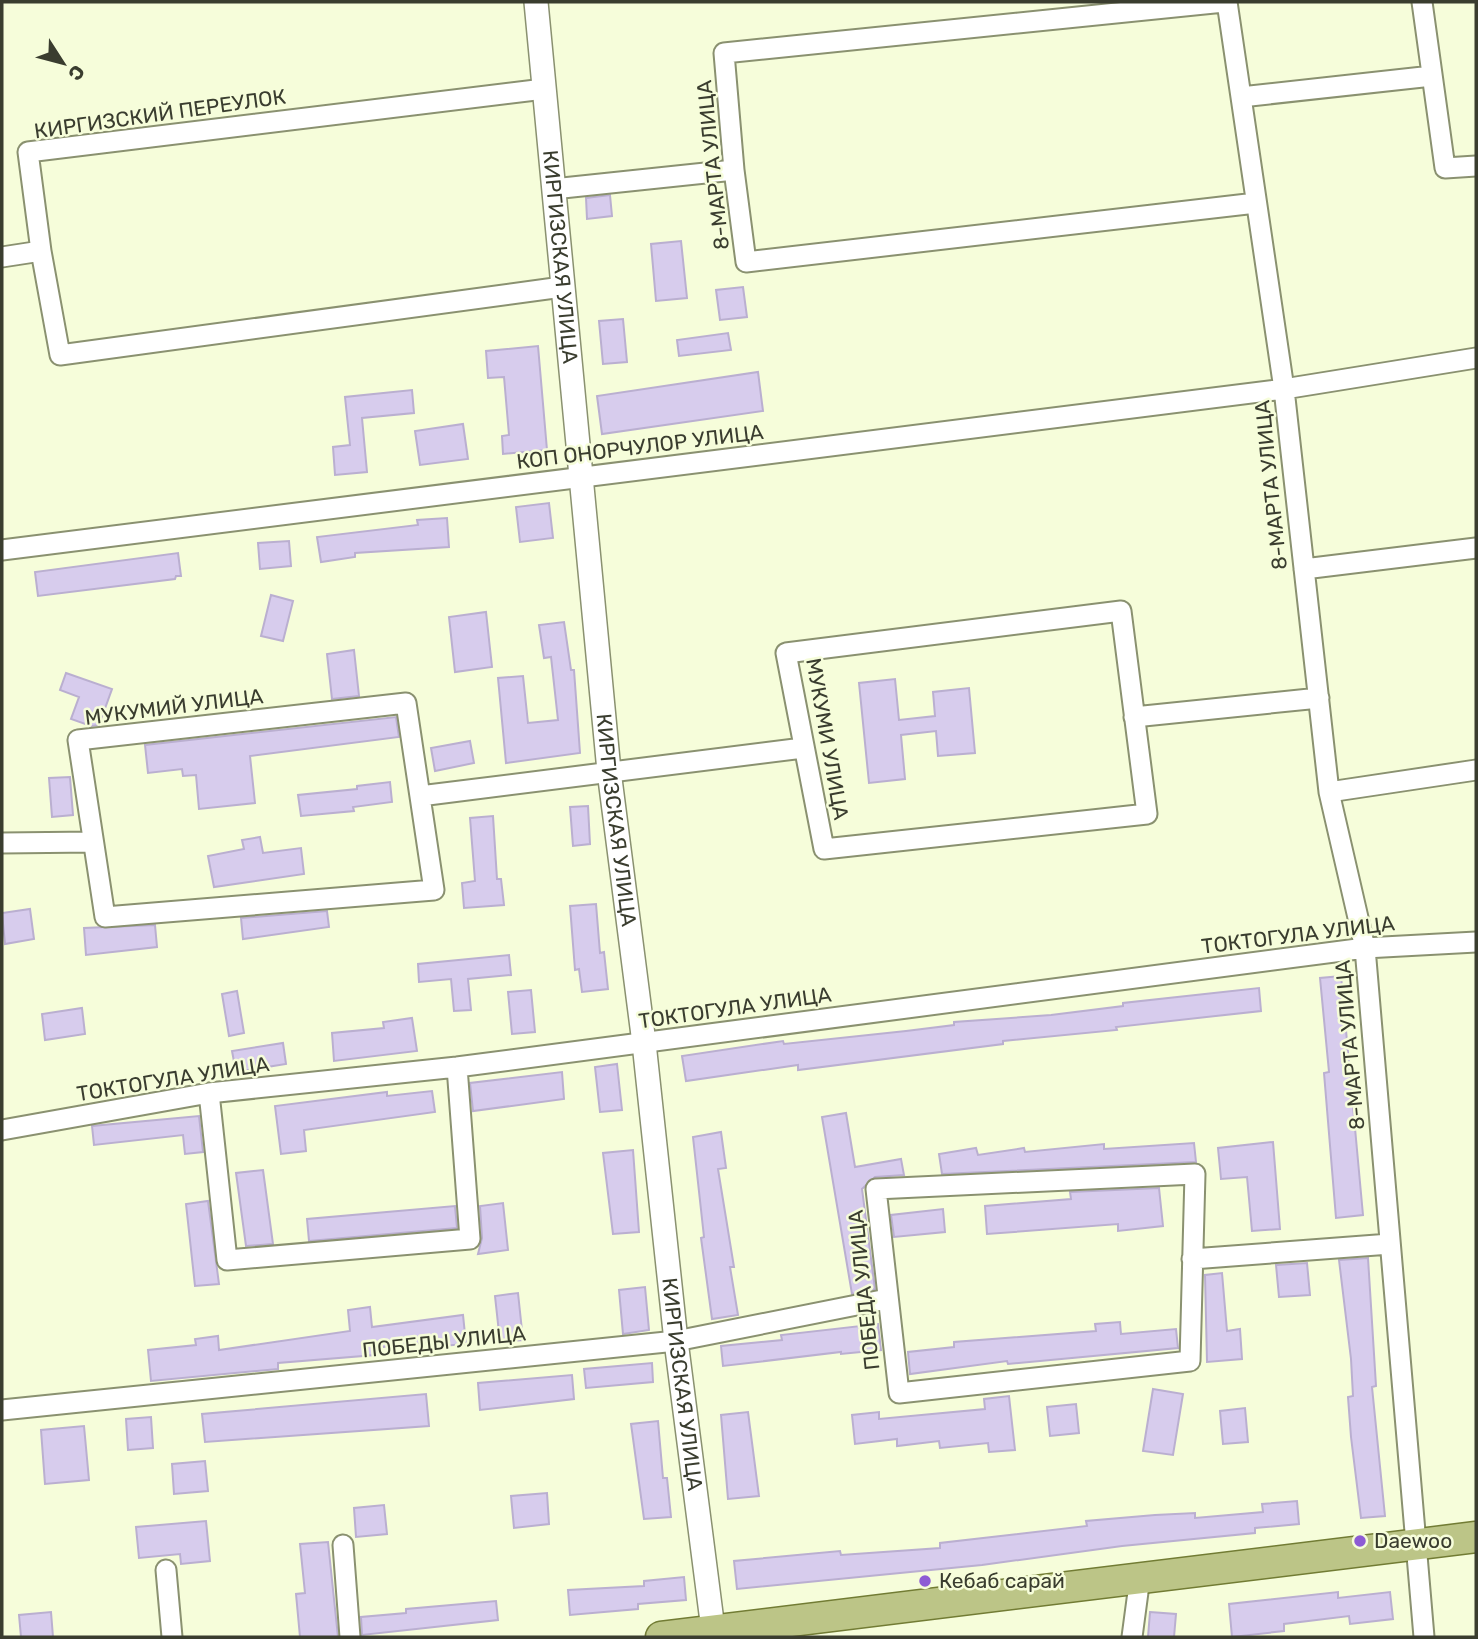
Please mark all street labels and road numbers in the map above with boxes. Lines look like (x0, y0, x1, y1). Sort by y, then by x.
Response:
street label: 8-МАРТА УЛИЦА (691, 79, 734, 251)
street label: КИРГИЗСКИЙ ПЕРЕУЛОК (32, 83, 287, 144)
street label: КИРГИЗСКАЯ УЛИЦА (538, 149, 583, 365)
street label: 8-МАРТА УЛИЦА (1249, 399, 1292, 571)
street label: КОП ОНОРЧУЛОР УЛИЦА (515, 419, 765, 474)
street label: МУКУМИ УЛИЦА (801, 656, 854, 822)
street label: МУКУМИЙ УЛИЦА (83, 683, 265, 730)
street label: КИРГИЗСКАЯ УЛИЦА (592, 712, 642, 928)
street label: ТОКТОГУЛА УЛИЦА (1200, 910, 1396, 959)
street label: 8-МАРТА УЛИЦА (1330, 959, 1369, 1131)
street label: ТОКТОГУЛА УЛИЦА (637, 982, 833, 1033)
street label: ТОКТОГУЛА УЛИЦА (75, 1051, 271, 1106)
street label: ПОБЕДА УЛИЦА (843, 1209, 884, 1371)
street label: КИРГИЗСКАЯ УЛИЦА (657, 1276, 708, 1492)
street label: ПОБЕДЫ УЛИЦА (361, 1320, 527, 1363)

